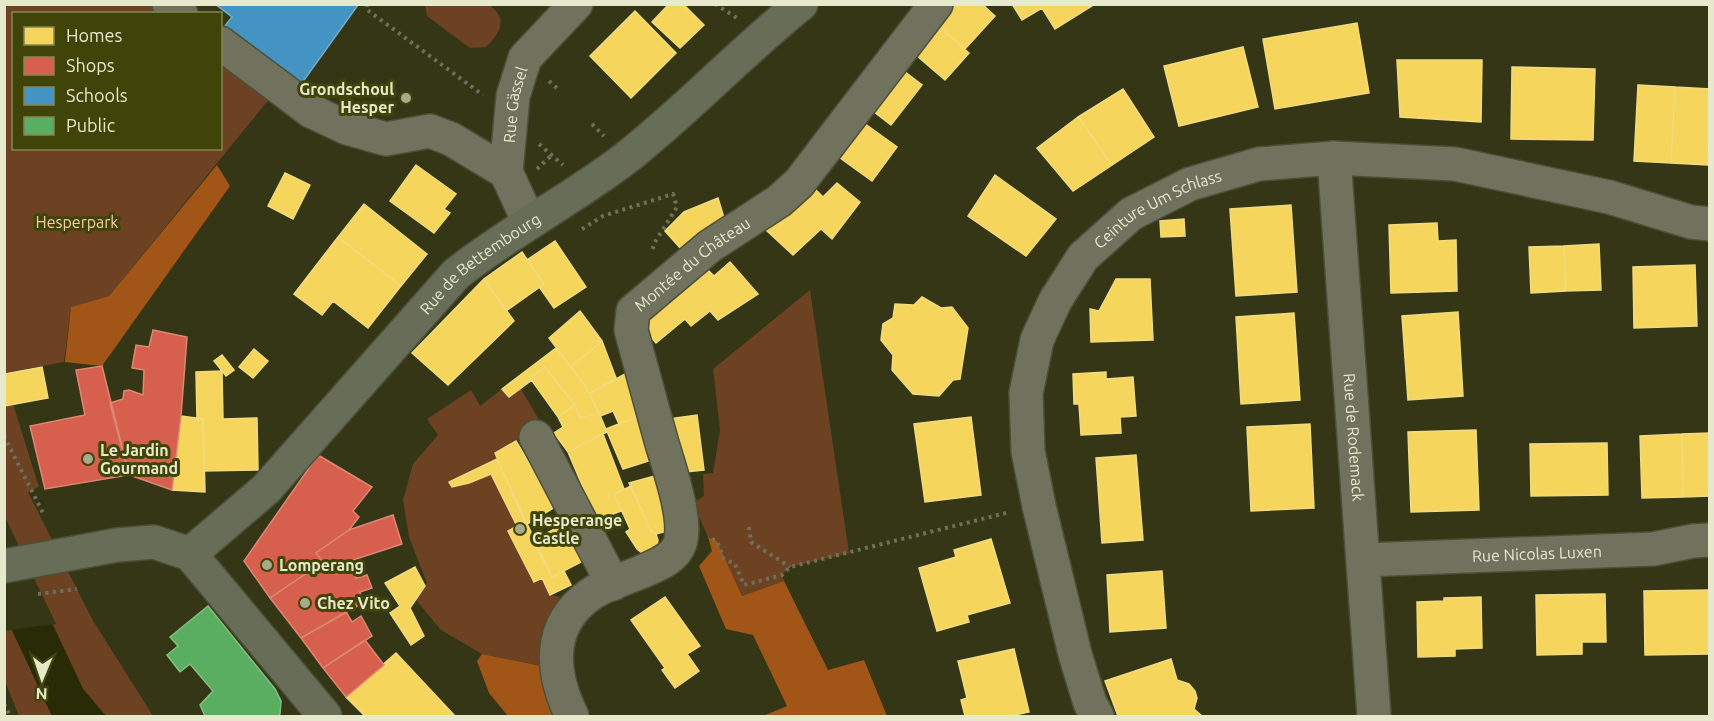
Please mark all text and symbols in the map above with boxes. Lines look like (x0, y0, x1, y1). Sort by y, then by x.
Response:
legend (12, 12, 222, 150)
text: Homes (66, 25, 123, 45)
text: Shops (66, 55, 115, 75)
street label: Rue Gässel (500, 64, 531, 144)
place label: Grondschoul Hesper (299, 80, 394, 116)
text: Schools (66, 85, 128, 105)
marker: Grondschoul Hesper (399, 91, 413, 105)
text: Public (66, 115, 115, 135)
street label: Ceinture Um Schlass (1090, 166, 1224, 252)
street label: Rue de Bettembourg (416, 209, 544, 318)
park label: Hesperpark (36, 213, 118, 231)
street label: Montée du Château (631, 213, 753, 315)
street label: Rue de Rodemack (1340, 372, 1368, 502)
place label: Le Jardin Gourmand (100, 441, 178, 477)
marker: Le Jardin Gourmand (81, 452, 95, 466)
place label: Hesperange Castle (532, 511, 622, 547)
marker: Hesperange Castle (513, 522, 527, 536)
street label: Rue Nicolas Luxen (1472, 542, 1602, 565)
place label: Lomperang (279, 556, 364, 574)
marker: Lomperang (260, 558, 274, 572)
place label: Chez Vito (317, 594, 390, 612)
marker: Chez Vito (298, 596, 312, 610)
north arrow (12, 649, 72, 709)
text: N (35, 685, 48, 703)

